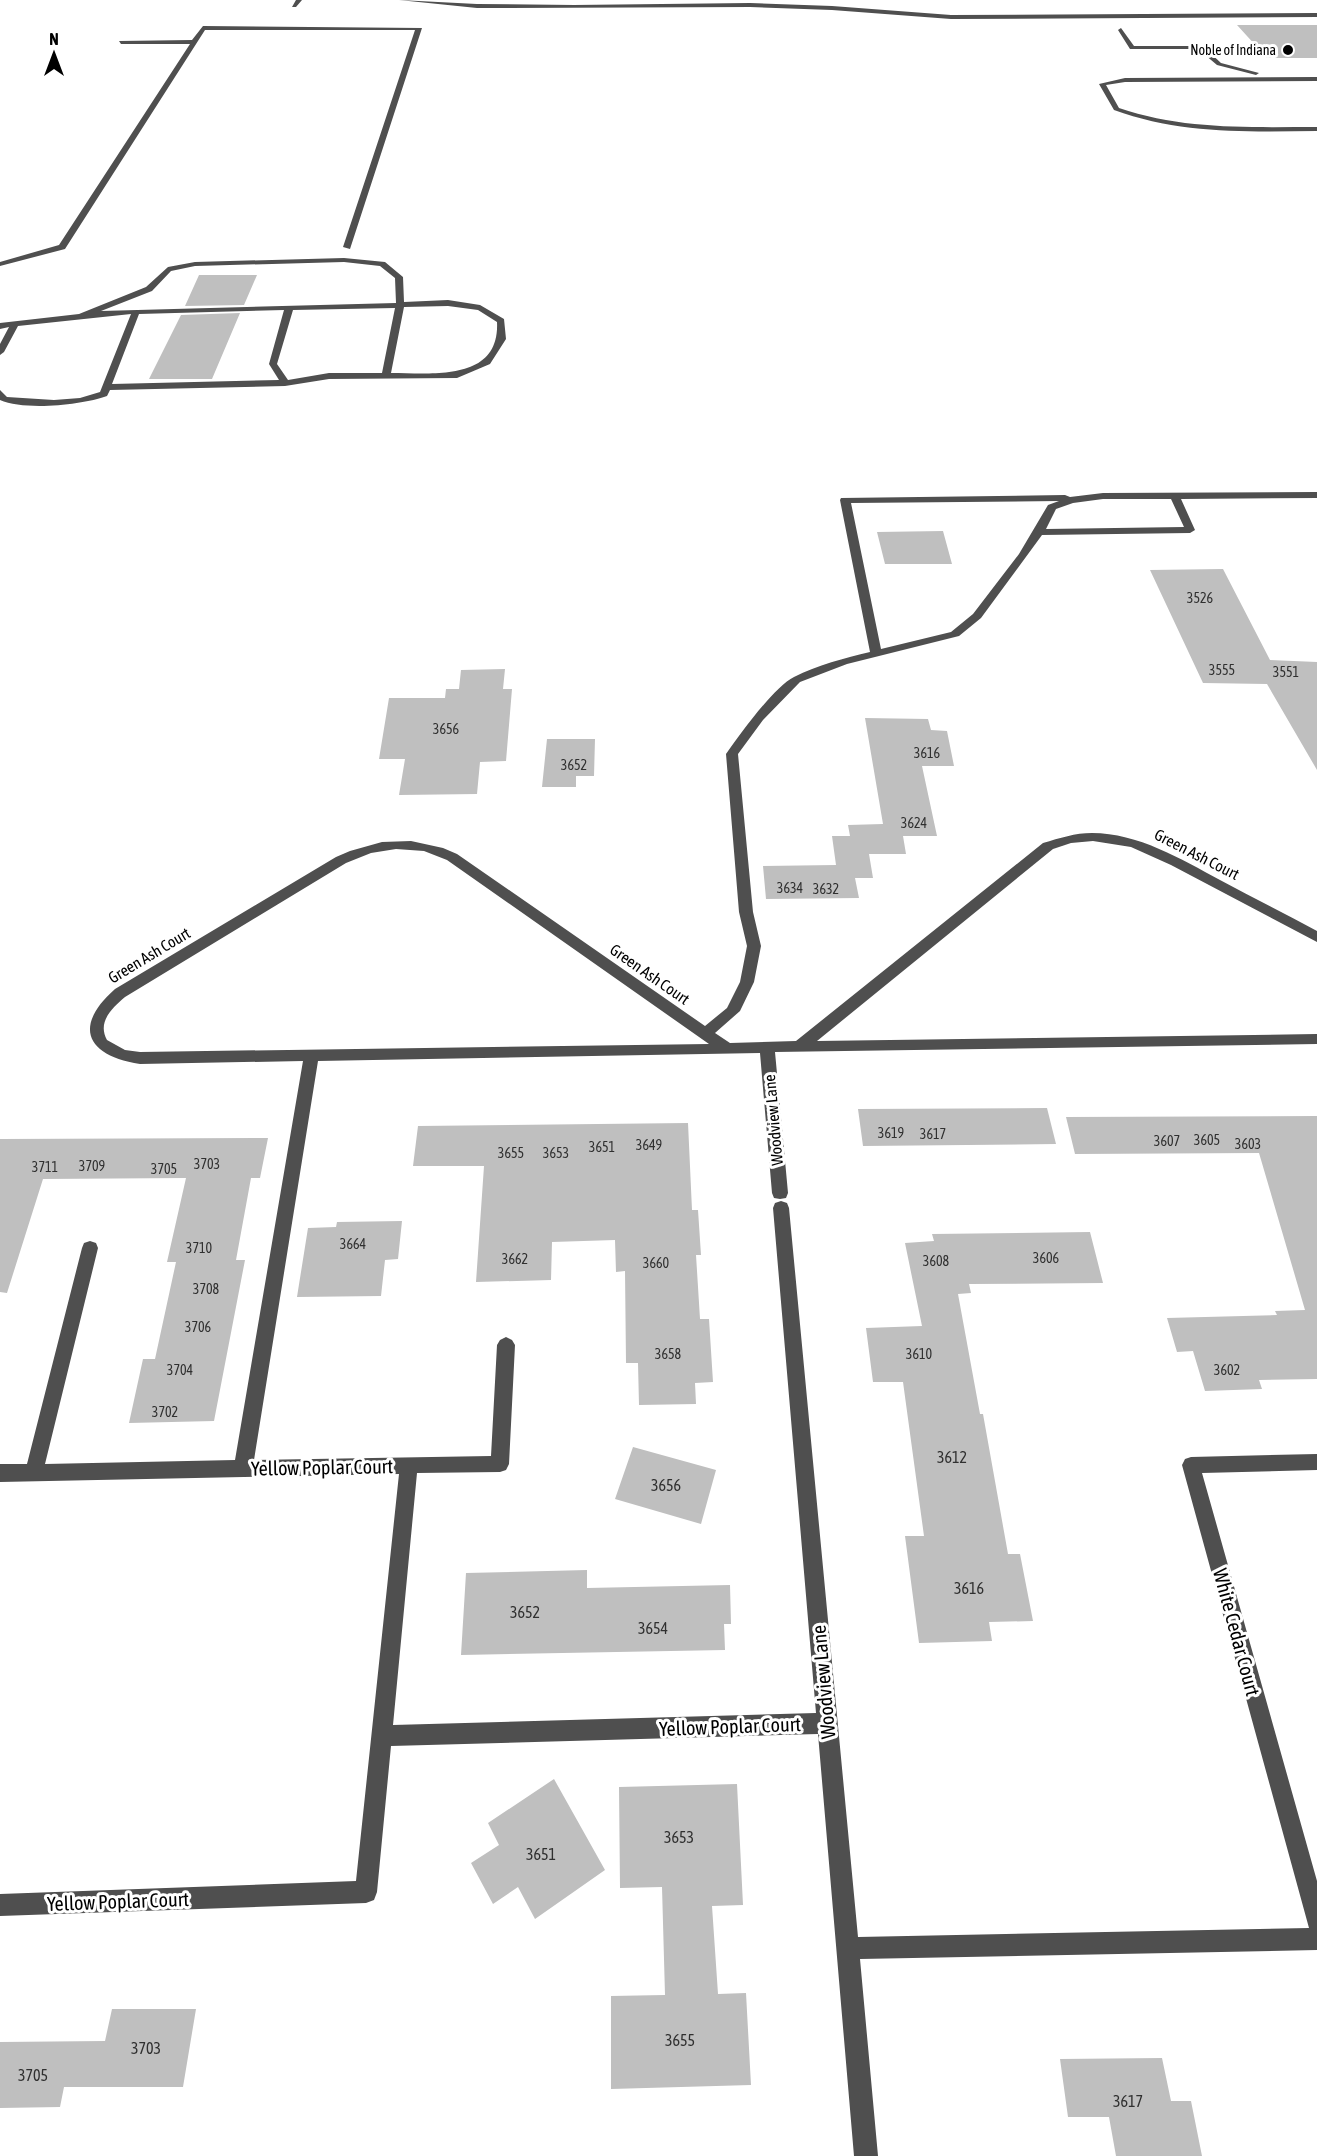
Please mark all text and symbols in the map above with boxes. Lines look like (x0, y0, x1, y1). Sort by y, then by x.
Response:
north arrow (24, 24, 84, 84)
text: N (49, 30, 59, 48)
place label: Noble of Indiana (1190, 42, 1276, 58)
marker: Noble of Indiana (1281, 43, 1295, 57)
house number: 3526 (1187, 590, 1214, 606)
house number: 3555 (1209, 662, 1235, 678)
house number: 3551 (1273, 664, 1299, 680)
house number: 3656 (433, 721, 460, 737)
house number: 3616 (914, 745, 941, 761)
house number: 3652 (561, 757, 587, 773)
house number: 3624 (901, 815, 928, 831)
street label: Green Ash Court (1152, 825, 1243, 883)
house number: 3634 (777, 880, 804, 896)
house number: 3632 (813, 881, 839, 897)
street label: Green Ash Court (105, 923, 194, 987)
street label: Green Ash Court (607, 940, 693, 1008)
street label: Woodview Lane (760, 1074, 786, 1166)
house number: 3619 (878, 1125, 904, 1141)
house number: 3617 (920, 1126, 946, 1142)
house number: 3605 (1194, 1132, 1220, 1148)
house number: 3607 (1154, 1133, 1180, 1149)
house number: 3603 (1235, 1136, 1261, 1152)
house number: 3649 (636, 1137, 662, 1153)
house number: 3651 (589, 1139, 615, 1155)
house number: 3655 (498, 1145, 524, 1161)
house number: 3653 (543, 1145, 569, 1161)
house number: 3703 (194, 1156, 220, 1172)
house number: 3709 (79, 1158, 105, 1174)
house number: 3711 (32, 1159, 58, 1175)
house number: 3705 (151, 1161, 177, 1177)
house number: 3664 (340, 1236, 367, 1252)
house number: 3710 (186, 1240, 213, 1256)
house number: 3606 (1033, 1250, 1060, 1266)
house number: 3662 (502, 1251, 528, 1267)
house number: 3608 (923, 1253, 950, 1269)
house number: 3660 (643, 1255, 670, 1271)
house number: 3708 (193, 1281, 220, 1297)
house number: 3706 (185, 1319, 212, 1335)
house number: 3658 (655, 1346, 682, 1362)
house number: 3610 (906, 1346, 933, 1362)
house number: 3704 (167, 1362, 194, 1378)
house number: 3602 (1214, 1362, 1240, 1378)
house number: 3702 (152, 1404, 178, 1420)
house number: 3612 (937, 1448, 967, 1466)
street label: Yellow Poplar Court (251, 1454, 394, 1480)
house number: 3656 (651, 1476, 681, 1494)
street label: White Cedar Court (1209, 1566, 1265, 1699)
house number: 3616 (954, 1579, 984, 1597)
house number: 3652 (510, 1603, 540, 1621)
house number: 3654 (638, 1619, 668, 1637)
street label: Woodview Lane (807, 1624, 839, 1740)
street label: Yellow Poplar Court (658, 1712, 802, 1740)
house number: 3653 (664, 1828, 694, 1846)
house number: 3651 (526, 1845, 556, 1863)
street label: Yellow Poplar Court (46, 1887, 190, 1915)
house number: 3655 (665, 2031, 695, 2049)
house number: 3703 (131, 2039, 161, 2057)
house number: 3705 (18, 2066, 48, 2084)
house number: 3617 (1113, 2092, 1143, 2110)

